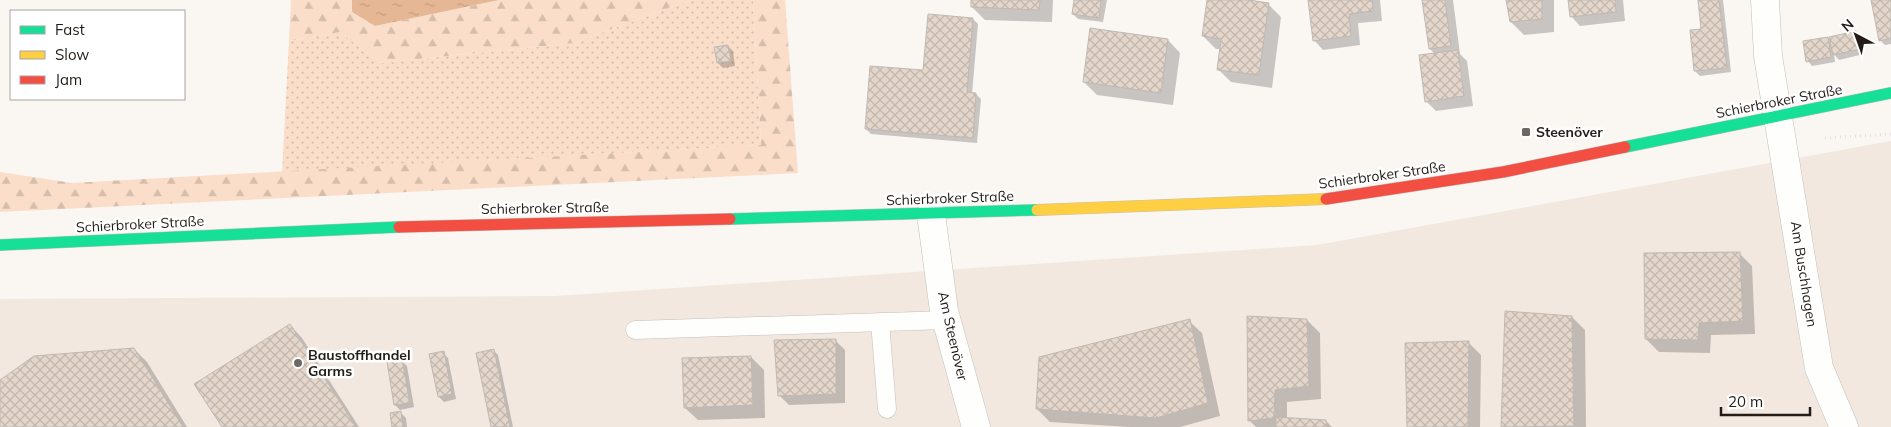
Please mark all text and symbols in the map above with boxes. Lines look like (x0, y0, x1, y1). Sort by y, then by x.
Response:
legend (10, 10, 185, 100)
north arrow (1831, 10, 1881, 60)
text: N (1838, 15, 1857, 35)
text: Fast (55, 20, 85, 39)
text: Slow (55, 45, 89, 64)
text: Jam (55, 70, 82, 89)
street label: Schierbroker Straße (1714, 80, 1844, 122)
place label: Steenöver (1536, 123, 1603, 141)
marker: Steenöver (1520, 126, 1532, 138)
street label: Schierbroker Straße (1317, 157, 1447, 193)
street label: Schierbroker Straße (886, 187, 1014, 209)
street label: Schierbroker Straße (481, 198, 609, 218)
street label: Schierbroker Straße (76, 212, 204, 236)
street label: Am Buschhagen (1787, 220, 1821, 328)
street label: Am Steenöver (934, 290, 972, 383)
place label: Baustoffhandel Garms (308, 346, 411, 380)
marker: Baustoffhandel Garms (292, 357, 304, 369)
scale bar (1721, 384, 1810, 416)
text: 20 m (1728, 392, 1763, 411)

